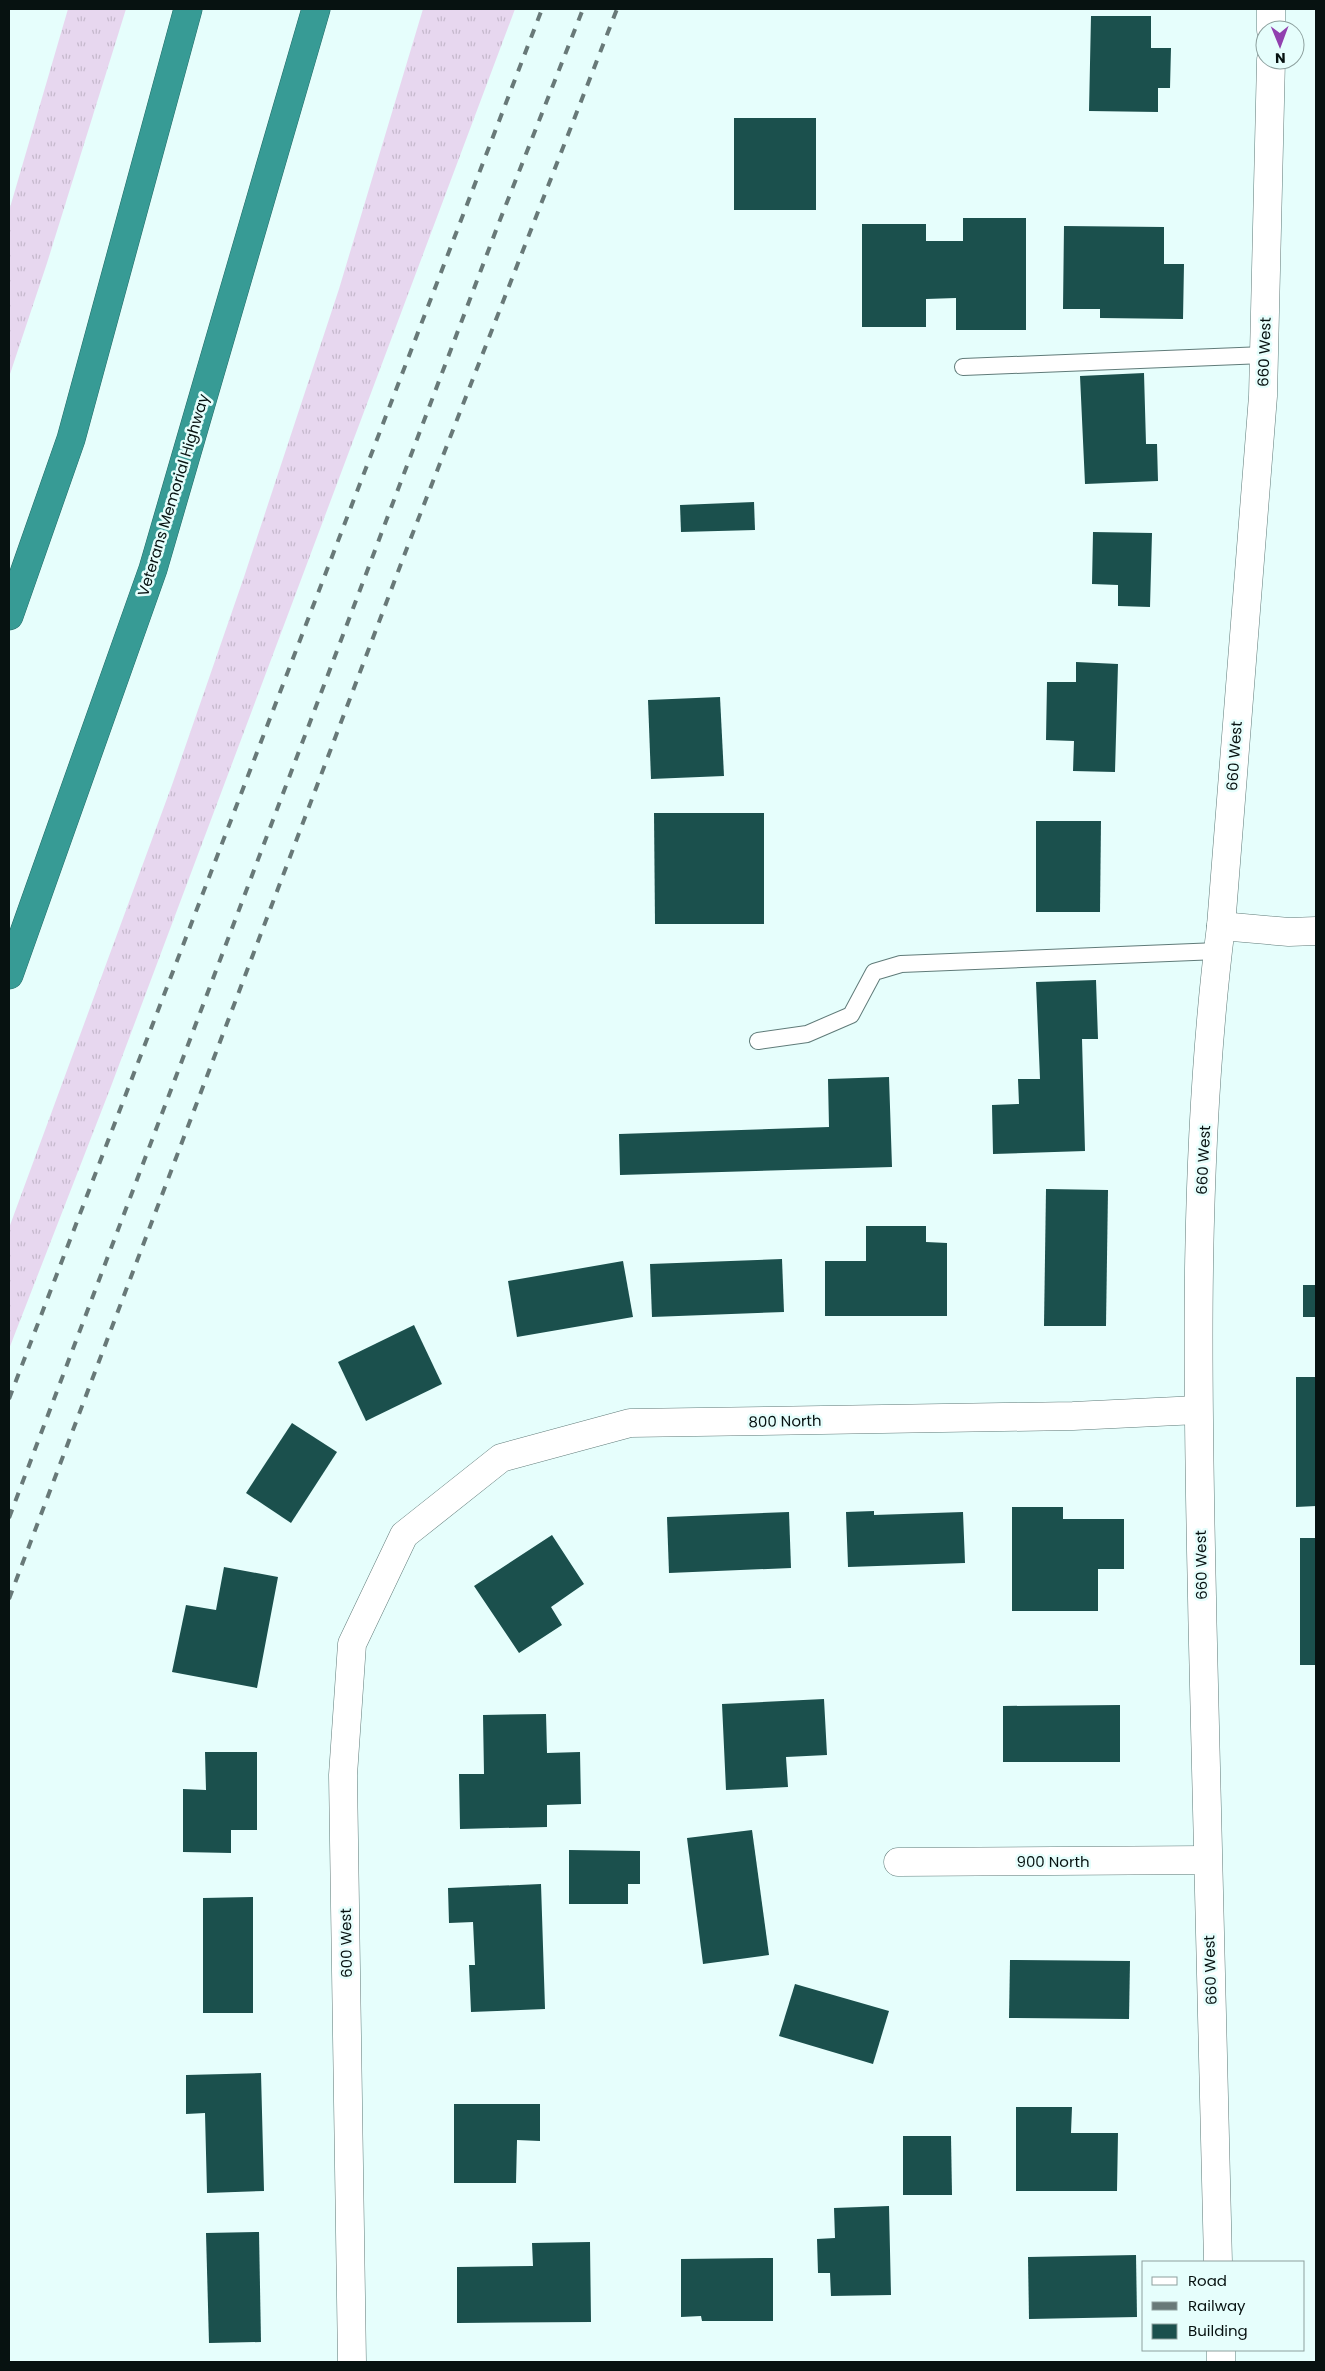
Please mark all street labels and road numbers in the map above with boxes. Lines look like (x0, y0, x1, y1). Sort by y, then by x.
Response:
street label: 660 West (1252, 317, 1276, 387)
street label: Veterans Memorial Highway (132, 391, 214, 599)
street label: 660 West (1221, 720, 1247, 792)
street label: 660 West (1191, 1125, 1215, 1195)
street label: 800 North (748, 1410, 822, 1432)
street label: 660 West (1190, 1530, 1212, 1600)
street label: 900 North (1016, 1851, 1090, 1872)
street label: 600 West (335, 1908, 357, 1978)
street label: 660 West (1198, 1935, 1222, 2005)

